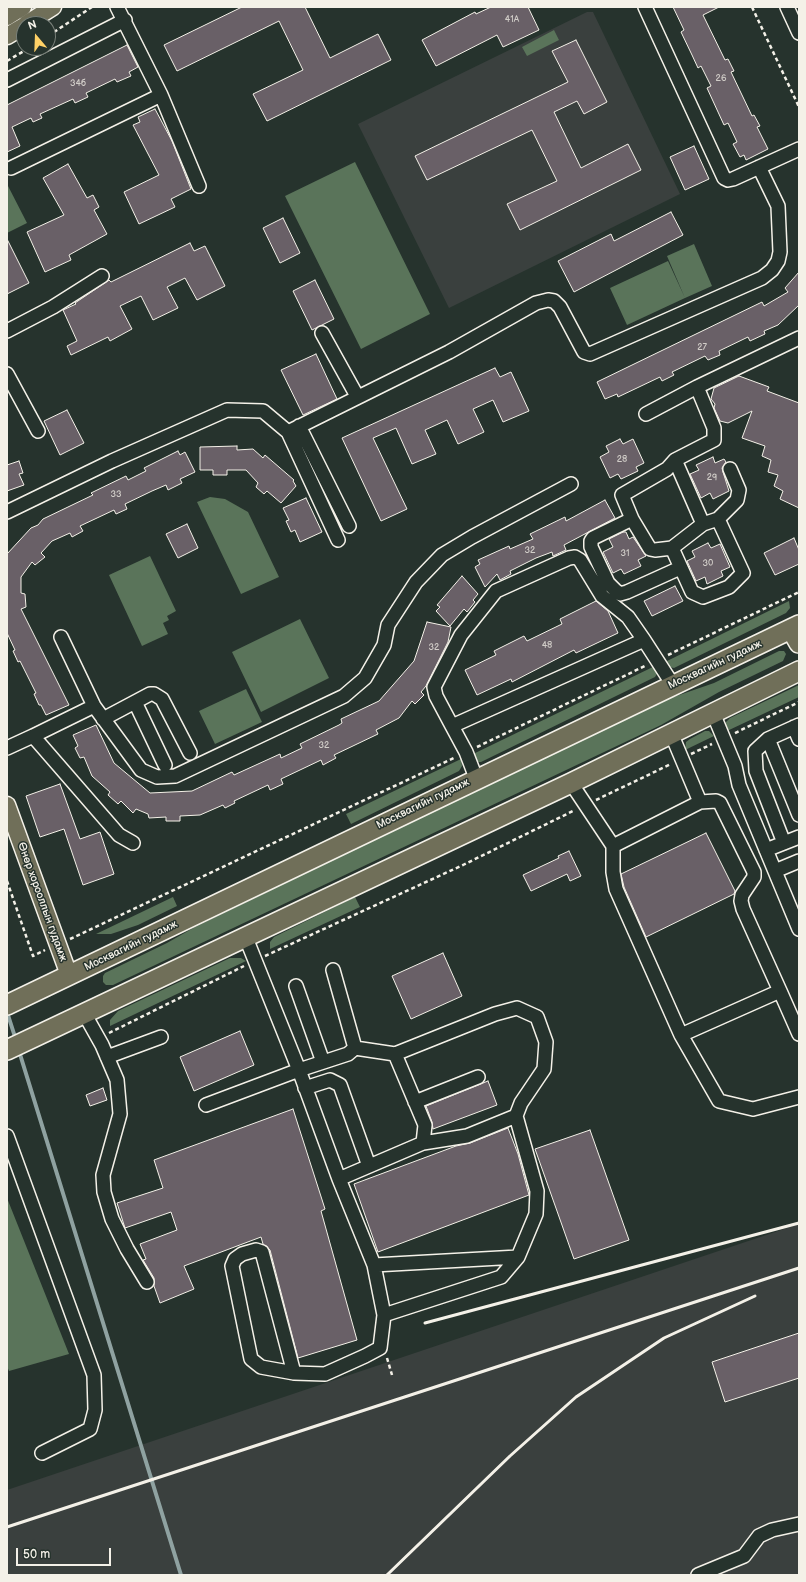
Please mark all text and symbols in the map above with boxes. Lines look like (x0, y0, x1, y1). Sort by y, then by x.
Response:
house number: 41А (505, 15, 519, 25)
north arrow (16, 16, 56, 56)
text: N (26, 18, 38, 33)
house number: 26 (716, 74, 726, 84)
house number: 34б (70, 79, 86, 89)
house number: 27 (697, 343, 707, 353)
house number: 28 (617, 455, 627, 465)
house number: 29 (707, 473, 717, 483)
house number: 33 (110, 490, 122, 500)
house number: 32 (525, 546, 535, 556)
house number: 31 (620, 549, 630, 559)
house number: 30 (703, 559, 713, 569)
street label: Москвагийн гудамж (666, 638, 764, 692)
house number: 48 (542, 641, 552, 651)
house number: 32 (429, 643, 439, 653)
house number: 32 (319, 741, 329, 751)
street label: Москвагийн гудамж (374, 776, 472, 832)
street label: Өнөр хорооллын гудамж (14, 841, 70, 963)
street label: Москвагийн гудамж (82, 918, 180, 974)
scale bar (18, 1540, 113, 1566)
text: 50 m (23, 1547, 50, 1562)

